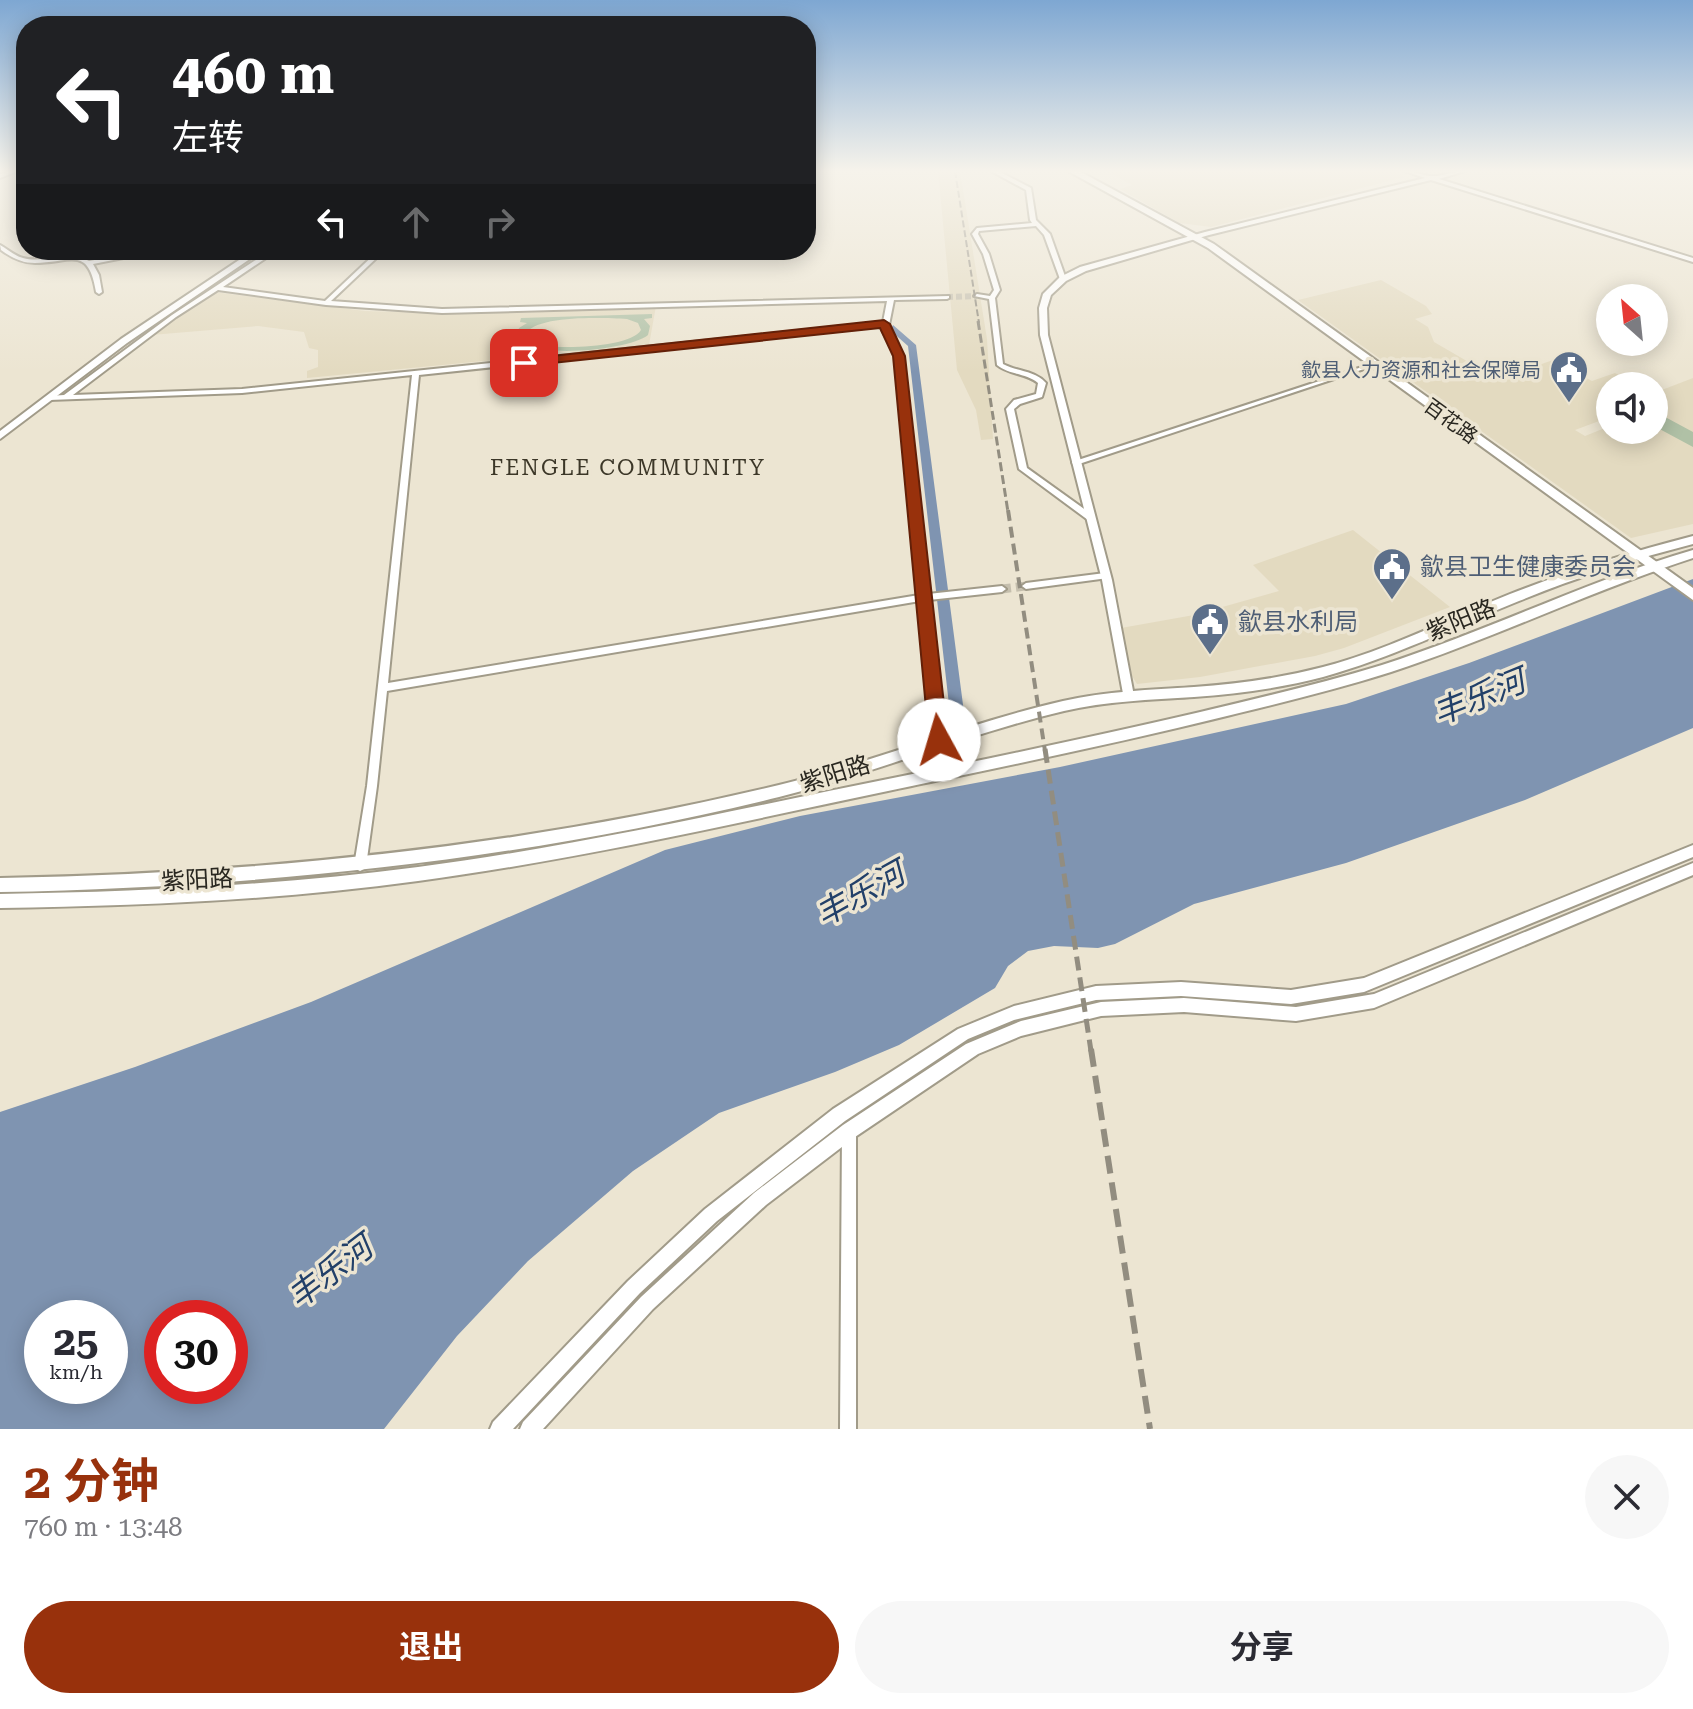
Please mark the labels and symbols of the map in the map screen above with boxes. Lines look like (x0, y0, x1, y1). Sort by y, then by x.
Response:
north arrow (1596, 284, 1668, 356)
pin (490, 329, 558, 397)
public building icon: 歙县人力资源和社会保障局 (1548, 349, 1590, 404)
place label: 歙县人力资源和社会保障局 (1301, 358, 1541, 382)
street label: 百花路 (1420, 394, 1482, 448)
district label: FENGLE COMMUNITY (490, 455, 766, 480)
public building icon: 歙县卫生健康委员会 (1371, 546, 1413, 601)
place label: 歙县卫生健康委员会 (1420, 553, 1636, 581)
street label: 紫阳路 (1422, 594, 1500, 646)
public building icon: 歙县水利局 (1189, 601, 1231, 656)
place label: 歙县水利局 (1238, 608, 1358, 636)
water label: 丰乐河 (1427, 659, 1536, 733)
position arrow (897, 698, 981, 782)
street label: 紫阳路 (796, 750, 874, 798)
water label: 丰乐河 (809, 851, 916, 934)
street label: 紫阳路 (160, 864, 234, 896)
water label: 丰乐河 (280, 1224, 385, 1316)
speed limit sign: 30 (144, 1300, 248, 1404)

